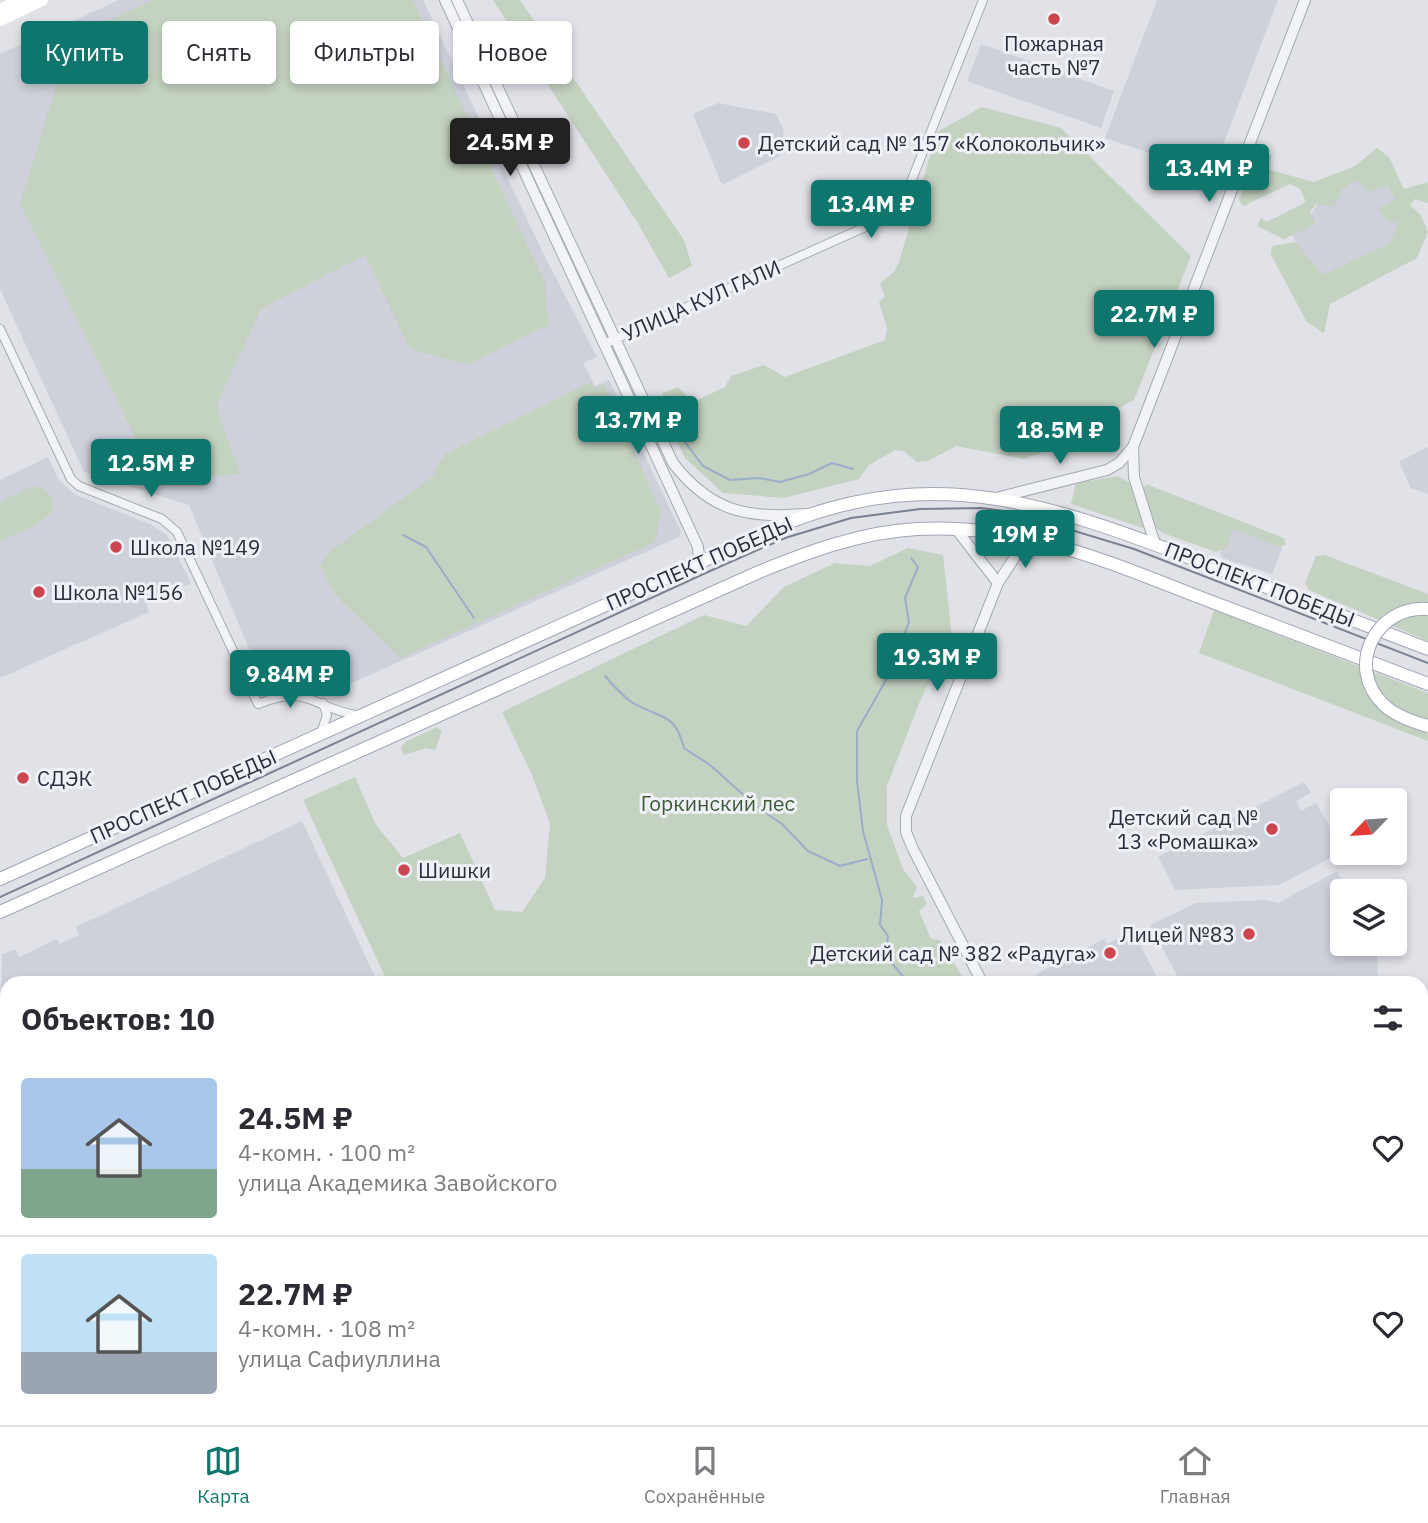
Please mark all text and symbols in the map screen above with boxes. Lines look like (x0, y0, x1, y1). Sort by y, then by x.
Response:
marker: Пожарная часть №7 (1046, 11, 1062, 27)
chip: Купить (21, 21, 148, 84)
chip: Снять (162, 21, 276, 84)
chip: Фильтры (290, 21, 439, 84)
chip: Новое (453, 21, 572, 84)
place label: Пожарная часть №7 (1004, 29, 1104, 81)
pin: 24.5M ₽ (445, 118, 575, 178)
text: 24.5M ₽ (466, 126, 554, 156)
place label: Детский сад № 157 «Колокольчик» (758, 129, 1106, 157)
marker: Детский сад № 157 «Колокольчик» (736, 135, 752, 151)
pin: 13.4M ₽ (1144, 144, 1274, 204)
text: 13.4M ₽ (1165, 152, 1253, 182)
pin: 13.4M ₽ (806, 180, 936, 240)
text: 13.4M ₽ (827, 188, 915, 218)
street label: УЛИЦА КУЛ ГАЛИ (617, 253, 785, 347)
pin: 22.7M ₽ (1089, 290, 1219, 350)
text: 22.7M ₽ (1110, 298, 1198, 328)
pin: 13.7M ₽ (573, 396, 703, 456)
text: 13.7M ₽ (594, 404, 682, 434)
pin: 18.5M ₽ (995, 406, 1125, 466)
text: 18.5M ₽ (1016, 414, 1104, 444)
pin: 12.5M ₽ (86, 440, 216, 499)
text: 12.5M ₽ (107, 447, 195, 477)
street label: ПРОСПЕКТ ПОБЕДЫ (601, 509, 797, 617)
pin: 19M ₽ (976, 510, 1074, 570)
text: 19M ₽ (991, 518, 1059, 548)
place label: Школа №149 (130, 533, 260, 561)
street label: ПРОСПЕКТ ПОБЕДЫ (1161, 535, 1359, 633)
marker: Школа №149 (108, 539, 124, 555)
place label: Школа №156 (53, 578, 183, 606)
marker: Школа №156 (31, 584, 47, 600)
pin: 19.3M ₽ (872, 634, 1002, 693)
text: 19.3M ₽ (893, 641, 981, 671)
pin: 9.84M ₽ (225, 650, 355, 710)
text: 9.84M ₽ (246, 658, 334, 688)
street label: ПРОСПЕКТ ПОБЕДЫ (85, 742, 281, 850)
place label: СДЭК (37, 764, 92, 792)
marker: СДЭК (15, 770, 31, 786)
north arrow (1330, 788, 1407, 864)
map controls (1330, 788, 1407, 956)
park label: Горкинский лес (641, 789, 795, 817)
place label: Детский сад № 13 «Ромашка» (1109, 803, 1258, 855)
marker: Детский сад № 13 «Ромашка» (1264, 821, 1280, 837)
place label: Шишки (418, 856, 491, 884)
marker: Шишки (396, 862, 412, 878)
button: layers (1330, 879, 1407, 956)
place label: Лицей №83 (1120, 920, 1235, 948)
marker: Лицей №83 (1241, 926, 1257, 942)
place label: Детский сад № 382 «Радуга» (810, 939, 1096, 967)
marker: Детский сад № 382 «Радуга» (1102, 945, 1118, 961)
text: Объектов: 10 (21, 999, 215, 1038)
icon: filters (1369, 999, 1407, 1037)
text: 24.5M ₽ (238, 1098, 353, 1137)
icon: home (77, 1106, 161, 1190)
icon: heart (1369, 1129, 1407, 1167)
text: 4-комн. · 100 m² (238, 1137, 415, 1167)
text: улица Академика Завойского (238, 1167, 557, 1197)
text: 22.7M ₽ (238, 1274, 353, 1313)
icon: home (77, 1282, 161, 1366)
icon: heart (1369, 1305, 1407, 1343)
text: 4-комн. · 108 m² (238, 1313, 415, 1343)
text: улица Сафиуллина (238, 1343, 441, 1373)
tab: Карта (197, 1442, 250, 1508)
tab: Сохранённые (644, 1442, 765, 1508)
tab: Главная (1160, 1442, 1231, 1508)

